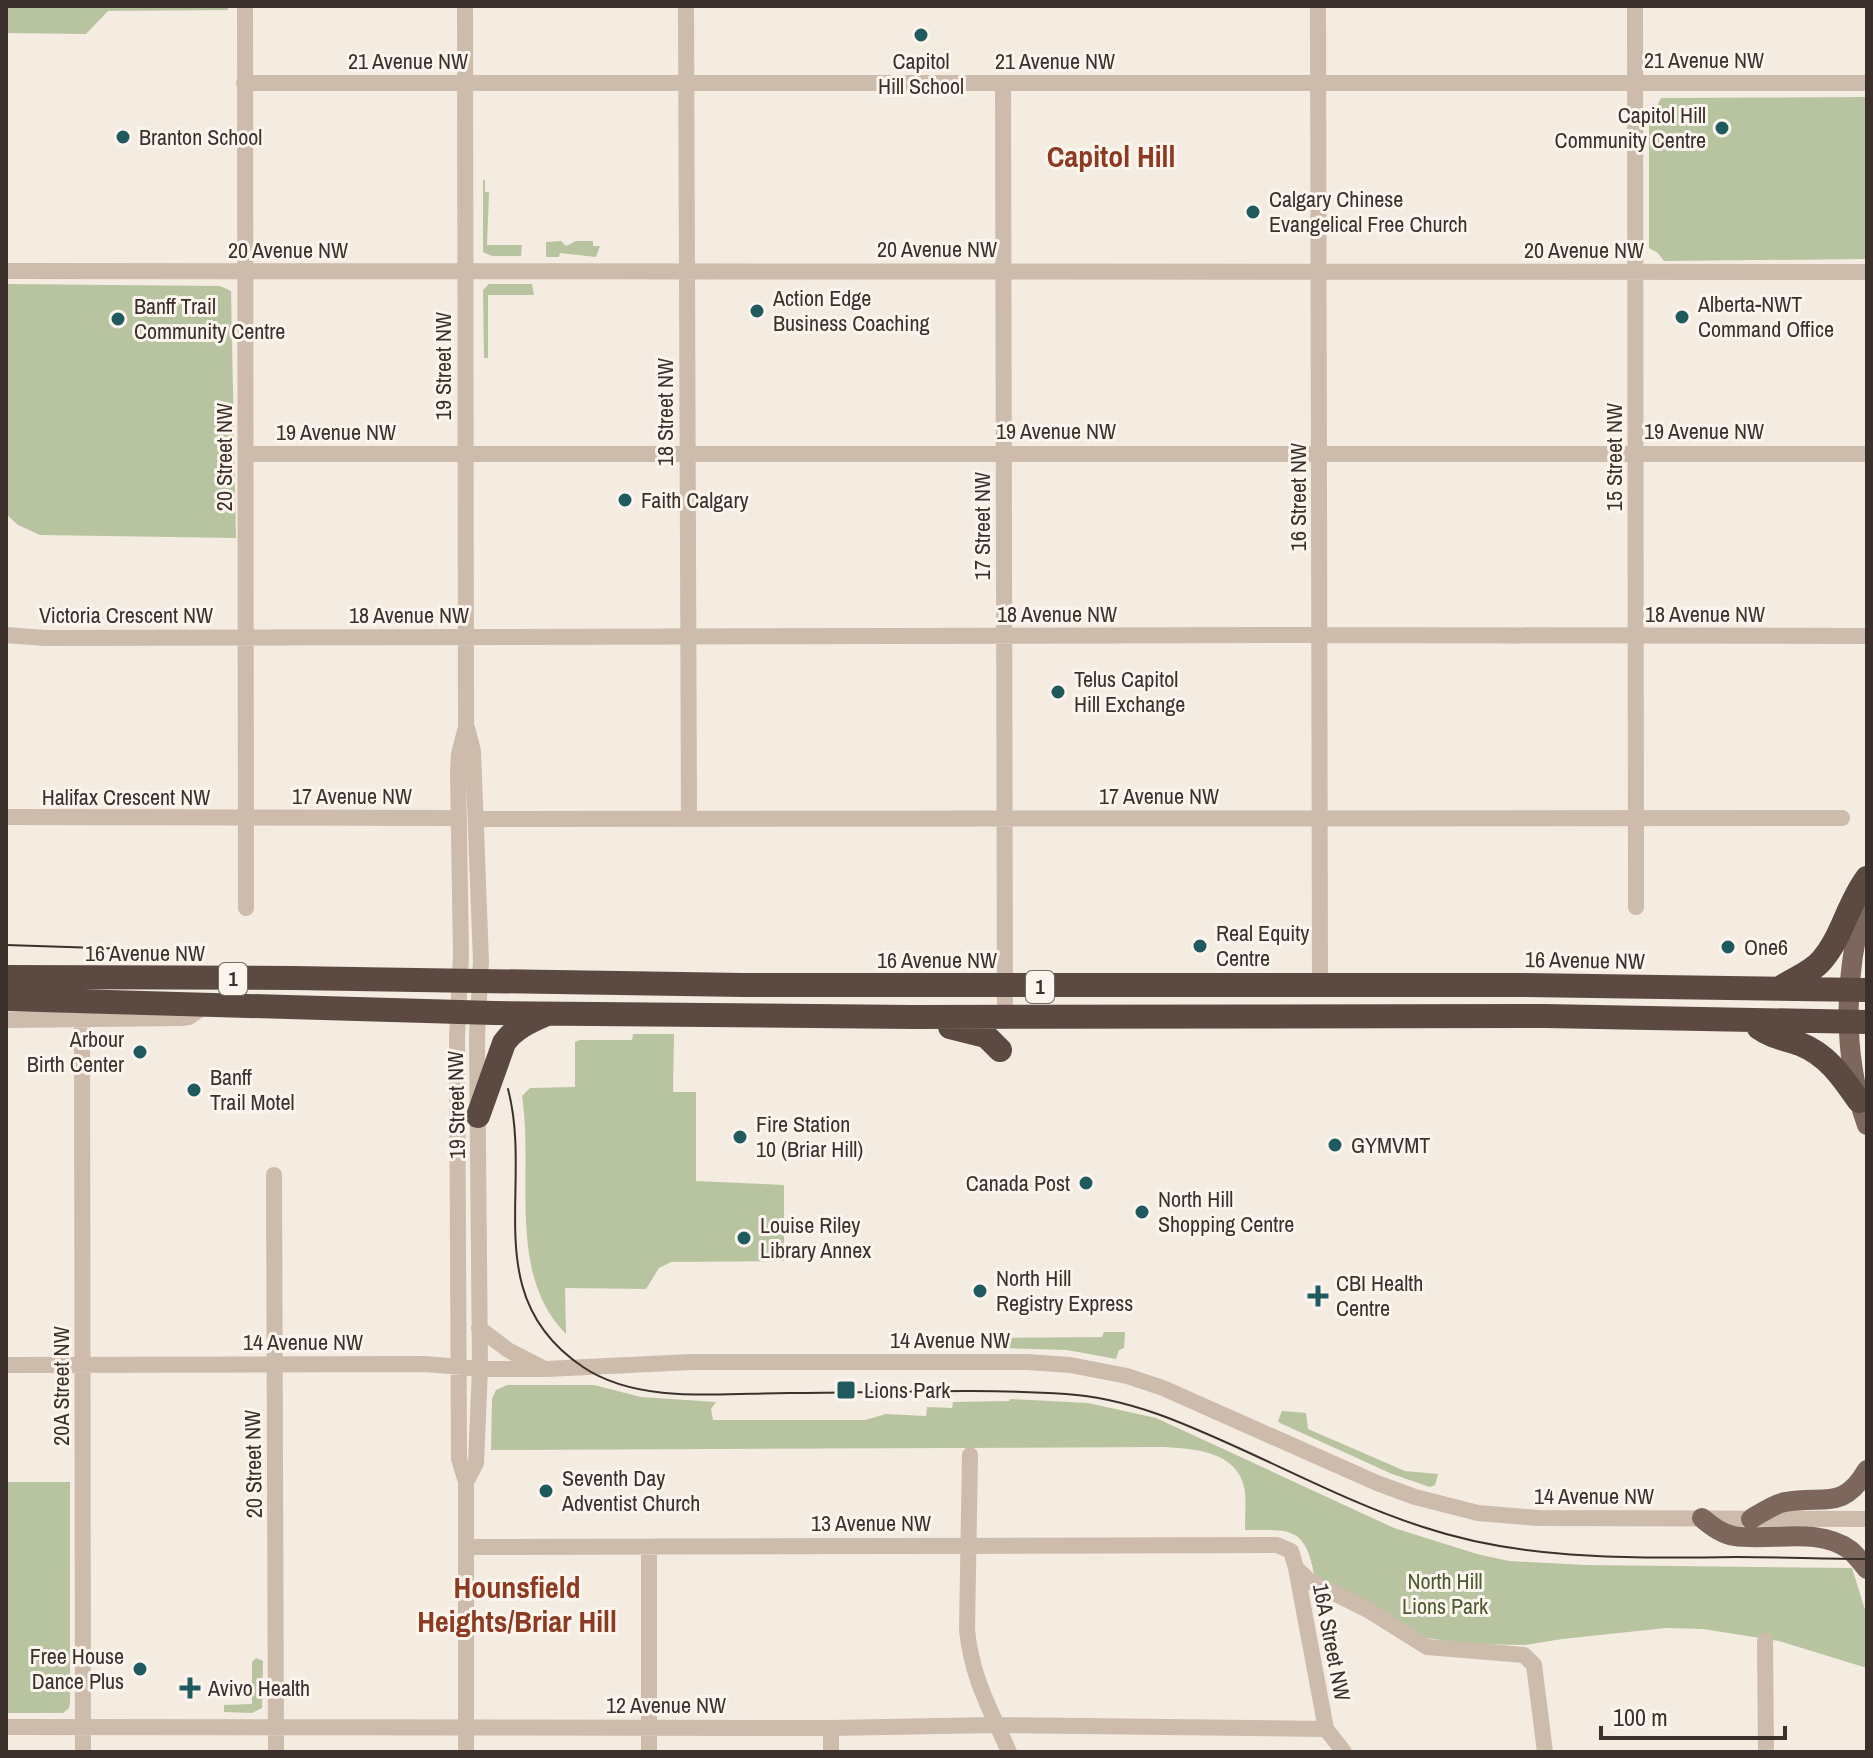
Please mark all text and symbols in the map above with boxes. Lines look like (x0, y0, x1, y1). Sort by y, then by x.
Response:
marker: Capitol Hill School (912, 26, 930, 44)
street label: 21 Avenue NW (1644, 45, 1764, 75)
street label: 21 Avenue NW (348, 46, 468, 76)
place label: Capitol Hill School (878, 46, 964, 101)
street label: 21 Avenue NW (995, 46, 1115, 76)
place label: Capitol Hill Community Centre (1555, 100, 1706, 155)
marker: Capitol Hill Community Centre (1713, 119, 1731, 137)
place label: Branton School (139, 122, 262, 152)
marker: Branton School (114, 128, 132, 146)
district label: Capitol Hill (1047, 136, 1175, 176)
place label: Calgary Chinese Evangelical Free Church (1269, 184, 1468, 239)
marker: Calgary Chinese Evangelical Free Church (1244, 203, 1262, 221)
street label: 20 Avenue NW (877, 234, 997, 264)
street label: 20 Avenue NW (228, 235, 348, 265)
street label: 20 Avenue NW (1524, 235, 1644, 265)
place label: Action Edge Business Coaching (772, 283, 929, 338)
place label: Alberta-NWT Command Office (1697, 289, 1834, 344)
place label: Banff Trail Community Centre (134, 291, 285, 346)
marker: Action Edge Business Coaching (748, 302, 766, 320)
marker: Alberta-NWT Command Office (1673, 308, 1691, 326)
marker: Banff Trail Community Centre (109, 310, 127, 328)
street label: 19 Street NW (428, 312, 458, 420)
street label: 18 Street NW (650, 358, 680, 466)
street label: 20 Street NW (209, 403, 239, 511)
street label: 15 Street NW (1599, 403, 1629, 511)
street label: 19 Avenue NW (996, 416, 1116, 446)
street label: 19 Avenue NW (1644, 416, 1764, 446)
street label: 19 Avenue NW (276, 417, 396, 447)
street label: 16 Street NW (1283, 443, 1313, 551)
street label: 17 Street NW (967, 472, 997, 580)
place label: Faith Calgary (641, 485, 748, 515)
marker: Faith Calgary (616, 491, 634, 509)
street label: 18 Avenue NW (997, 599, 1117, 629)
street label: 18 Avenue NW (1645, 599, 1765, 629)
street label: Victoria Crescent NW (39, 600, 213, 630)
street label: 18 Avenue NW (349, 600, 469, 630)
place label: Telus Capitol Hill Exchange (1074, 664, 1185, 719)
marker: Telus Capitol Hill Exchange (1049, 683, 1067, 701)
street label: 17 Avenue NW (292, 781, 412, 811)
street label: 17 Avenue NW (1099, 781, 1219, 811)
street label: Halifax Crescent NW (42, 782, 210, 812)
place label: Real Equity Centre (1216, 918, 1309, 973)
place label: One6 (1744, 932, 1788, 962)
marker: Real Equity Centre (1191, 937, 1209, 955)
street label: 16 Avenue NW (85, 938, 205, 968)
marker: One6 (1719, 938, 1737, 956)
street label: 16 Avenue NW (1525, 944, 1645, 976)
street label: 16 Avenue NW (877, 945, 997, 975)
road number: 1 (219, 963, 247, 995)
road number: 1 (1026, 971, 1054, 1003)
place label: Arbour Birth Center (27, 1024, 124, 1079)
marker: Arbour Birth Center (131, 1043, 149, 1061)
street label: 19 Street NW (440, 1051, 472, 1159)
place label: Banff Trail Motel (210, 1062, 295, 1117)
marker: Banff Trail Motel (185, 1081, 203, 1099)
place label: Fire Station 10 (Briar Hill) (756, 1109, 863, 1164)
marker: Fire Station 10 (Briar Hill) (731, 1128, 749, 1146)
place label: GYMVMT (1351, 1130, 1430, 1160)
marker: GYMVMT (1326, 1136, 1344, 1154)
place label: Canada Post (966, 1168, 1070, 1198)
marker: Canada Post (1077, 1174, 1095, 1192)
place label: North Hill Shopping Centre (1158, 1184, 1294, 1239)
marker: North Hill Shopping Centre (1133, 1203, 1151, 1221)
place label: Louise Riley Library Annex (760, 1210, 871, 1265)
marker: Louise Riley Library Annex (735, 1229, 753, 1247)
place label: North Hill Registry Express (996, 1263, 1133, 1318)
place label: CBI Health Centre (1336, 1268, 1423, 1323)
marker: North Hill Registry Express (971, 1282, 989, 1300)
marker: CBI Health Centre (1307, 1285, 1329, 1307)
street label: 14 Avenue NW (890, 1325, 1010, 1355)
street label: 20A Street NW (46, 1326, 76, 1446)
street label: 14 Avenue NW (243, 1327, 363, 1357)
place label: Lions Park (864, 1375, 951, 1405)
marker: Lions Park (835, 1379, 857, 1401)
street label: 20 Street NW (237, 1410, 269, 1518)
place label: Seventh Day Adventist Church (561, 1463, 700, 1518)
street label: 14 Avenue NW (1534, 1481, 1654, 1511)
marker: Seventh Day Adventist Church (537, 1482, 555, 1500)
street label: 13 Avenue NW (811, 1508, 931, 1538)
park label: North Hill Lions Park (1402, 1566, 1489, 1621)
district label: Hounsfield Heights/Briar Hill (417, 1567, 617, 1641)
street label: 16A Street NW (1306, 1581, 1358, 1703)
place label: Free House Dance Plus (30, 1641, 124, 1696)
marker: Free House Dance Plus (131, 1660, 149, 1678)
place label: Avivo Health (207, 1673, 310, 1703)
marker: Avivo Health (179, 1677, 201, 1699)
street label: 12 Avenue NW (606, 1690, 726, 1720)
scale bar (1601, 1690, 1785, 1740)
text: 100 m (1613, 1701, 1668, 1733)

